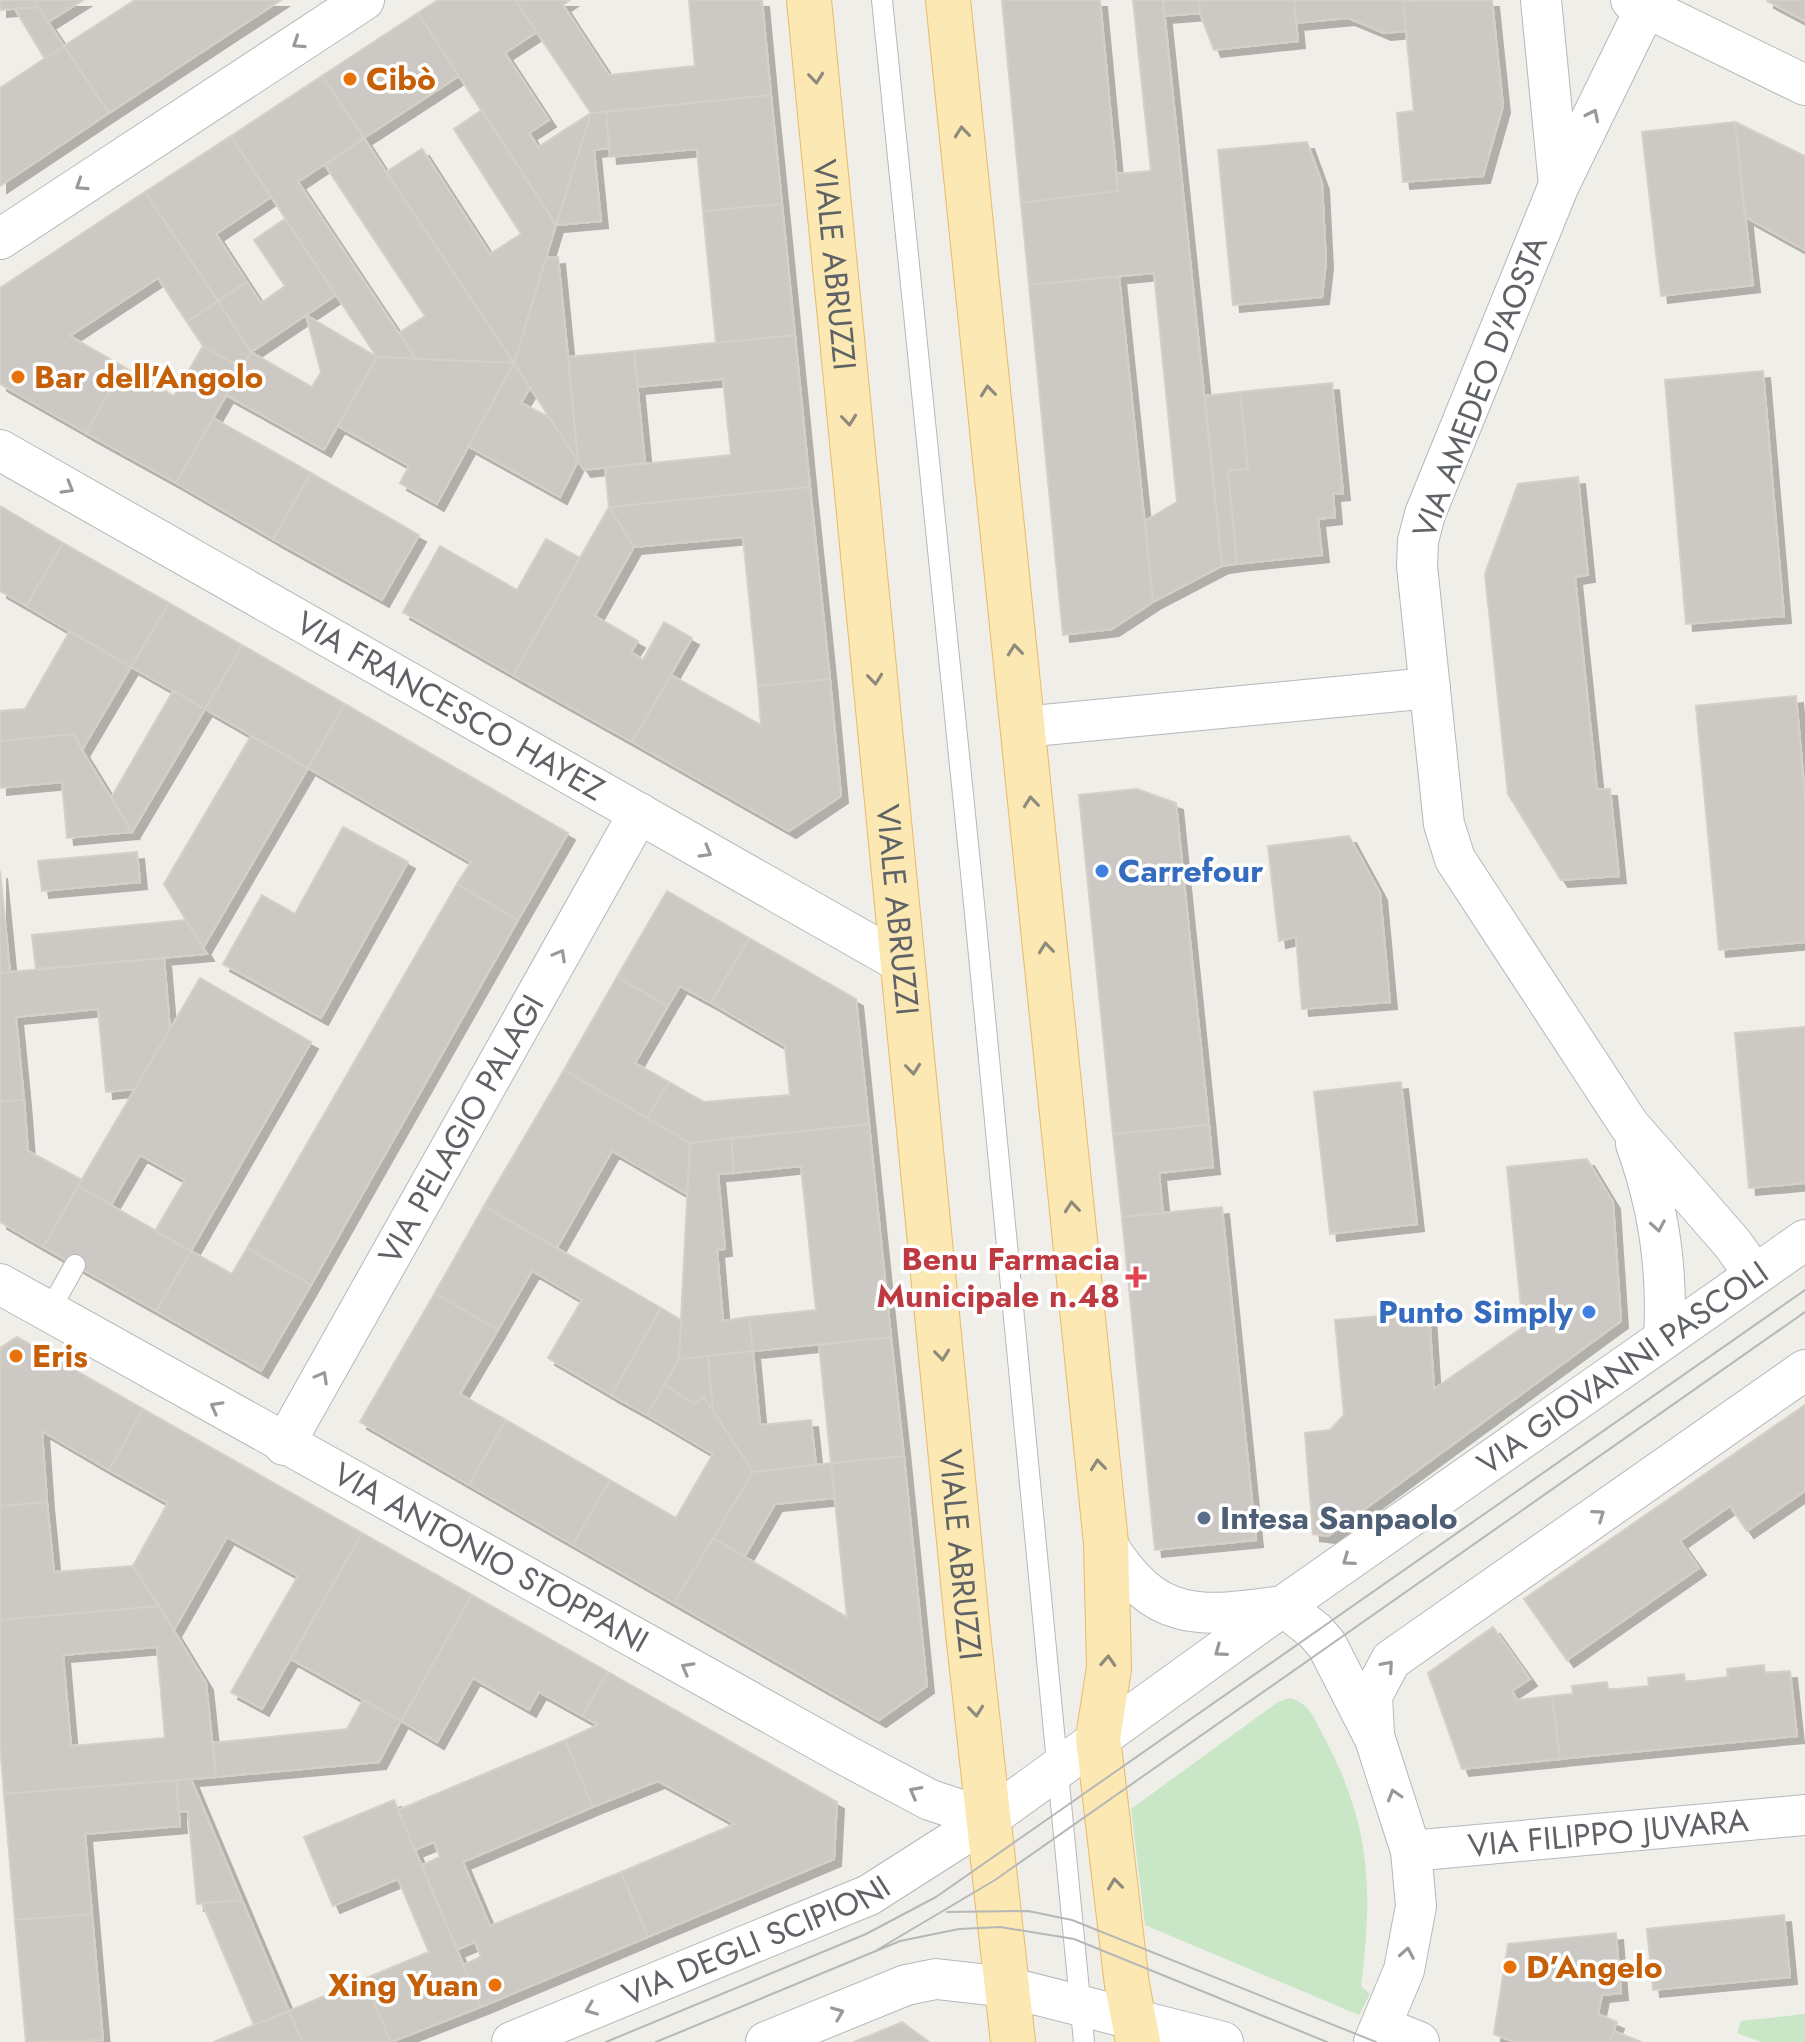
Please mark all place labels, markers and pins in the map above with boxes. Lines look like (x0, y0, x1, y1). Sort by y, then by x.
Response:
place label: Cibò (366, 56, 436, 102)
marker: Cibò (341, 70, 359, 88)
place label: Bar dell'Angolo (34, 354, 263, 400)
marker: Bar dell'Angolo (9, 368, 27, 386)
place label: Carrefour (1118, 848, 1263, 894)
marker: Carrefour (1093, 862, 1111, 880)
place label: Benu Farmacia Municipale n.48 (877, 1236, 1120, 1319)
marker: Benu Farmacia Municipale n.48 (1127, 1268, 1145, 1286)
place label: Punto Simply (1378, 1289, 1573, 1335)
marker: Punto Simply (1580, 1303, 1598, 1321)
place label: Eris (32, 1333, 88, 1379)
marker: Eris (7, 1347, 25, 1365)
place label: Intesa Sanpaolo (1220, 1495, 1458, 1541)
marker: Intesa Sanpaolo (1195, 1509, 1213, 1527)
place label: D’Angelo (1526, 1944, 1663, 1990)
marker: D’Angelo (1501, 1958, 1519, 1976)
place label: Xing Yuan (328, 1962, 479, 2008)
marker: Xing Yuan (486, 1976, 504, 1994)

